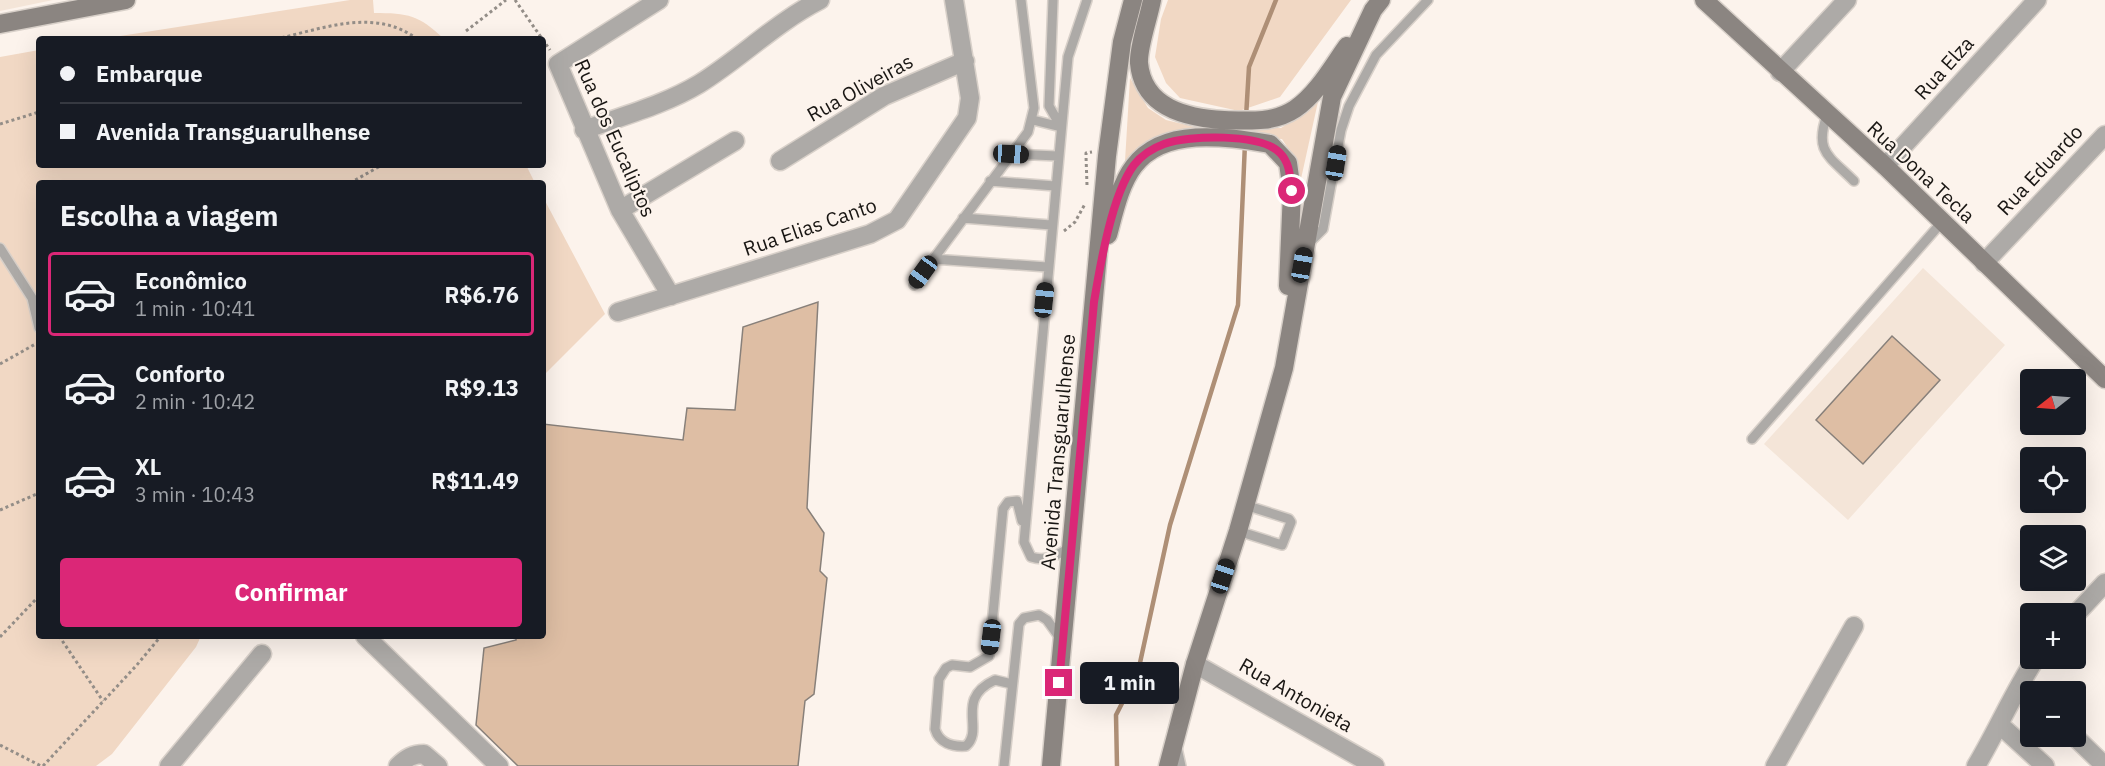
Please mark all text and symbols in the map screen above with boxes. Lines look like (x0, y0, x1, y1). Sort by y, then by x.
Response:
street label: Rua Elza (1908, 30, 1980, 105)
street label: Rua Oliveiras (802, 47, 918, 128)
street label: Rua dos Eucaliptos (568, 54, 662, 221)
text: Embarque (96, 59, 203, 88)
street label: Rua Dona Tecla (1862, 115, 1981, 229)
text: Avenida Transguarulhense (96, 117, 370, 146)
street label: Rua Eduardo (1991, 119, 2089, 221)
car (993, 144, 1029, 164)
car (1324, 144, 1348, 182)
route start (1278, 177, 1305, 204)
street label: Rua Elias Canto (740, 191, 880, 262)
text: Escolha a viagem (60, 198, 278, 233)
car (1290, 246, 1314, 284)
car (905, 252, 941, 292)
text: Econômico (135, 266, 247, 295)
icon: car (63, 267, 117, 321)
text: R$6.76 (445, 280, 519, 309)
car (1033, 281, 1055, 319)
text: 1 min · 10:41 (135, 295, 255, 322)
street label: Avenida Transguarulhense (1034, 333, 1081, 571)
text: Conforto (135, 359, 225, 388)
icon: car (63, 360, 117, 414)
north arrow (2020, 369, 2086, 435)
map controls (2020, 369, 2086, 747)
text: R$9.13 (445, 373, 519, 402)
text: 2 min · 10:42 (135, 388, 255, 415)
button: locate (2020, 447, 2086, 513)
text: XL (135, 452, 161, 481)
icon: car (63, 453, 117, 507)
text: R$11.49 (431, 466, 519, 495)
text: 3 min · 10:43 (135, 481, 255, 508)
button: layers (2020, 525, 2086, 591)
car (1209, 556, 1237, 596)
button: Confirmar (60, 558, 522, 627)
button: + (2020, 603, 2086, 669)
car (980, 618, 1002, 656)
street label: Rua Antonieta (1235, 651, 1358, 738)
callout: 1 min (1080, 662, 1179, 704)
route end (1045, 669, 1072, 696)
text: 1 min (1103, 669, 1156, 696)
button: − (2020, 681, 2086, 747)

